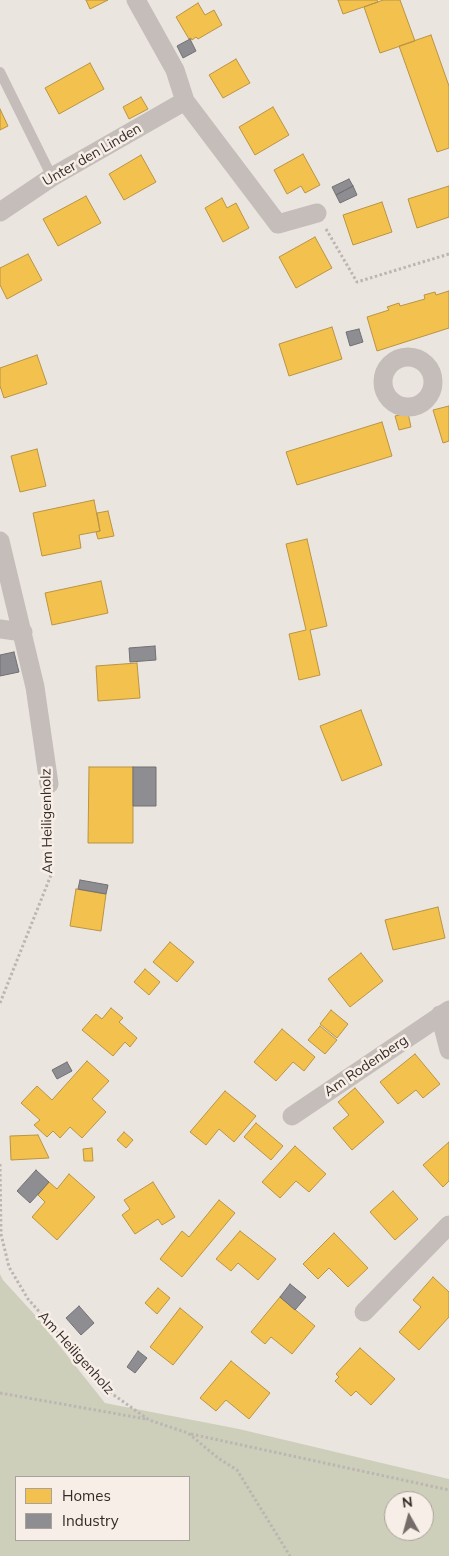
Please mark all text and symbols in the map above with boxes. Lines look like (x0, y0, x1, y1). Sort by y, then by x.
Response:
street label: Unter den Linden (40, 120, 144, 190)
street label: Am Heiligenholz (38, 768, 56, 874)
street label: Am Rodenberg (321, 1032, 411, 1100)
street label: Am Heiligenholz (34, 1308, 118, 1398)
legend (15, 1476, 190, 1541)
text: Homes (62, 1486, 111, 1505)
north arrow (384, 1491, 434, 1541)
text: N (401, 1493, 414, 1512)
text: Industry (62, 1511, 119, 1530)

